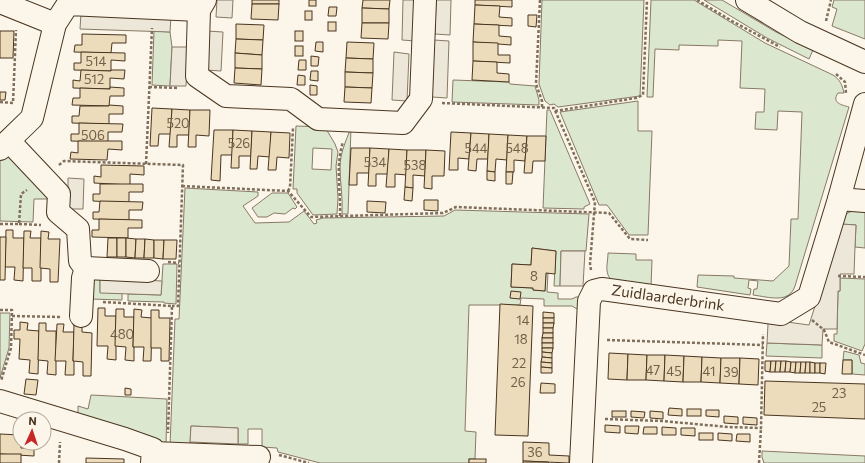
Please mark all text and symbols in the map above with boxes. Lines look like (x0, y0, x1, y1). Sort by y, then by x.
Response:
house number: 514 (86, 53, 107, 69)
house number: 512 (84, 71, 104, 87)
house number: 520 (166, 115, 190, 131)
house number: 506 (81, 127, 105, 143)
house number: 526 (228, 135, 250, 151)
house number: 544 (464, 140, 488, 156)
house number: 548 (505, 140, 529, 156)
house number: 534 (364, 154, 387, 170)
house number: 538 (404, 157, 426, 173)
house number: 8 (530, 268, 538, 284)
street label: Zuidlaarderbrink (610, 280, 726, 314)
house number: 14 (516, 312, 530, 328)
house number: 480 (110, 326, 134, 342)
house number: 18 (514, 331, 528, 347)
house number: 22 (512, 355, 526, 371)
house number: 47 (646, 362, 660, 378)
house number: 45 (666, 363, 682, 379)
house number: 41 (703, 363, 715, 379)
house number: 39 (723, 364, 739, 380)
house number: 26 (510, 374, 526, 390)
house number: 23 (832, 385, 846, 401)
house number: 25 (812, 399, 826, 415)
north arrow (12, 411, 52, 451)
text: N (28, 414, 37, 427)
house number: 36 (527, 444, 543, 460)

